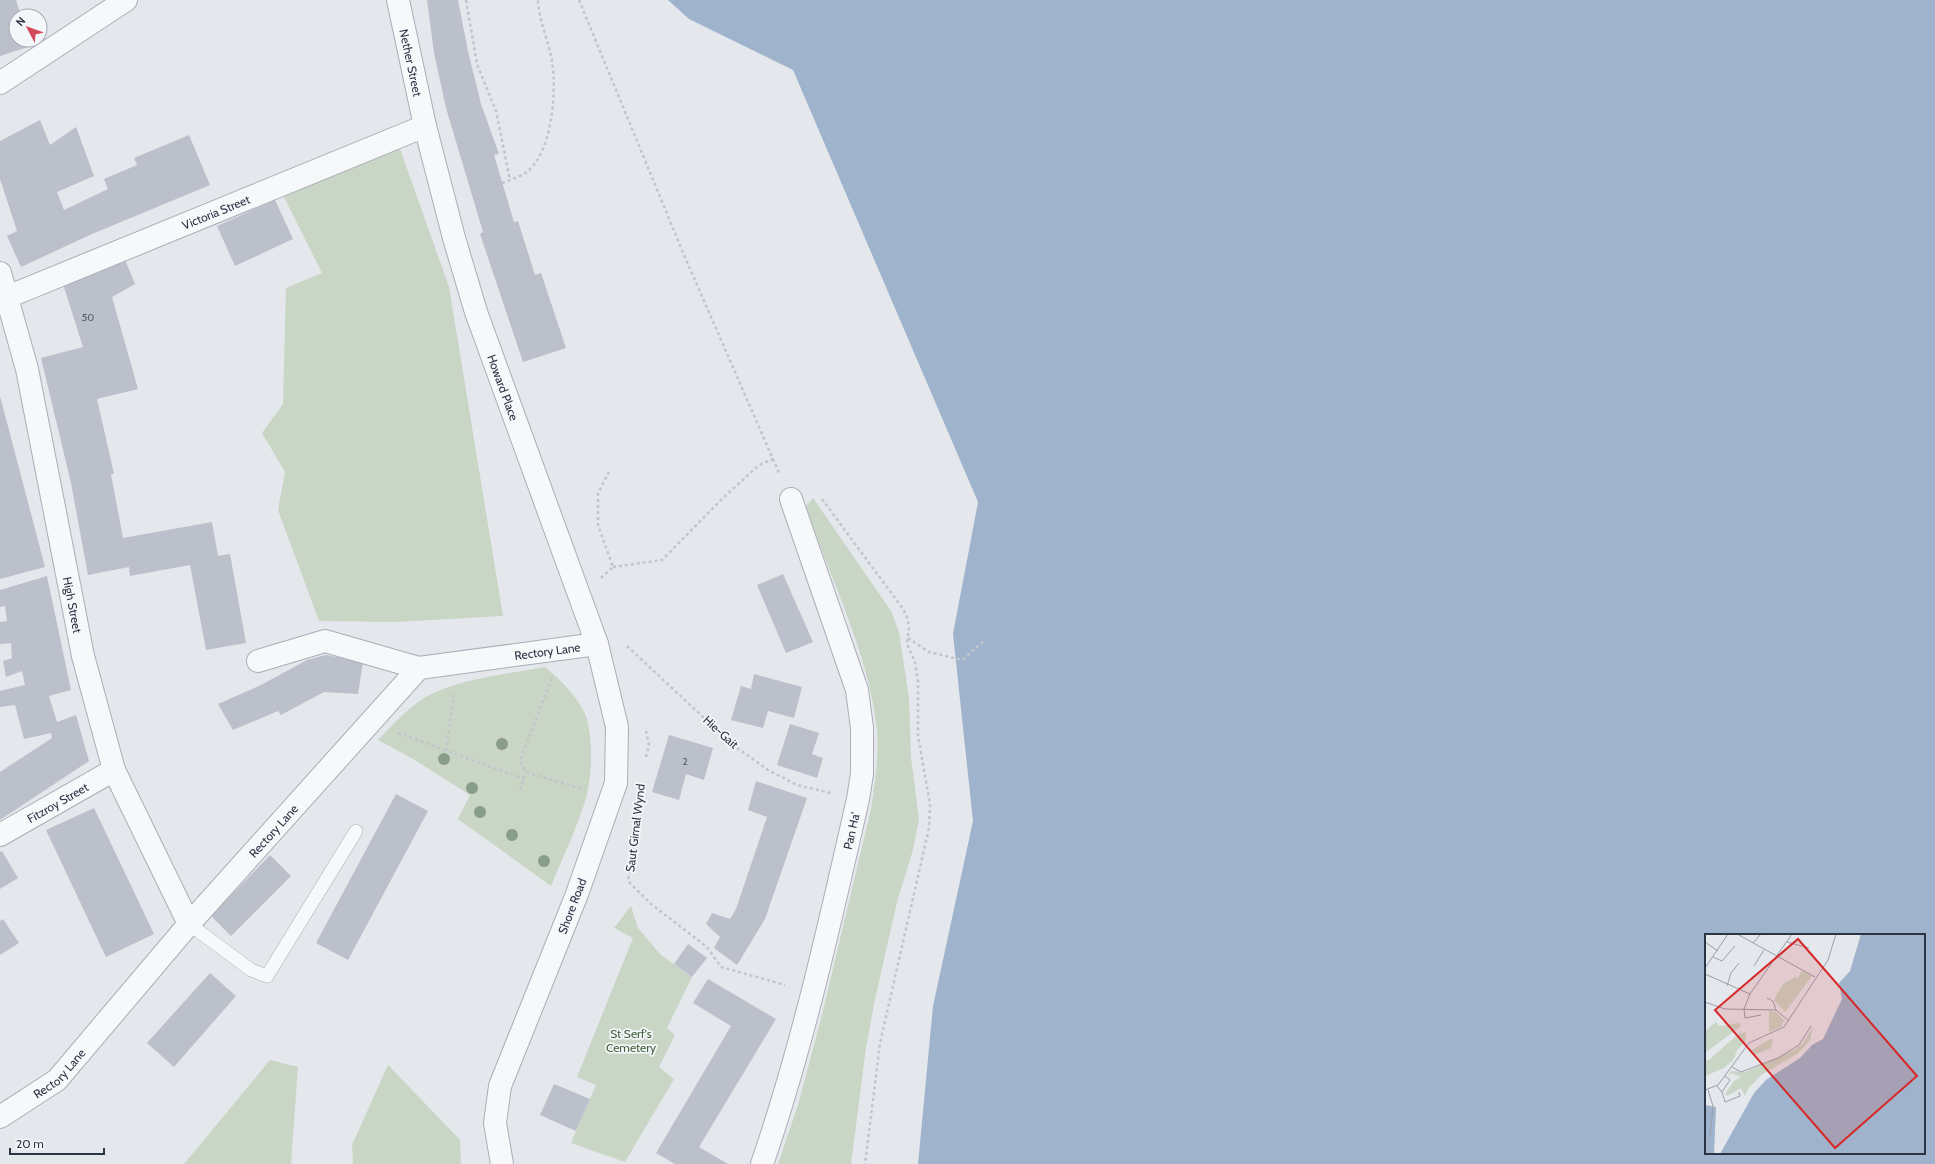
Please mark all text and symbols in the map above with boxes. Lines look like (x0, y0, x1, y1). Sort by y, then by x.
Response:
north arrow (8, 8, 48, 48)
text: N (13, 14, 28, 29)
street label: Nether Street (397, 28, 426, 98)
street label: Victoria Street (179, 191, 252, 232)
house number: 50 (82, 311, 94, 324)
street label: Howard Place (485, 352, 522, 422)
street label: High Street (60, 575, 86, 634)
street label: Rectory Lane (513, 639, 581, 663)
street label: Hie-Gait (700, 712, 742, 752)
house number: 2 (682, 755, 688, 768)
street label: Fitzroy Street (24, 779, 91, 826)
street label: Saut Girnal Wynd (622, 783, 648, 873)
street label: Rectory Lane (245, 801, 301, 860)
street label: Pan Ha' (839, 811, 862, 851)
street label: Shore Road (555, 876, 589, 936)
inset map (1705, 934, 1925, 1154)
park label: St Serf's Cemetery (606, 1026, 656, 1055)
street label: Rectory Lane (30, 1045, 88, 1101)
scale bar (10, 1130, 104, 1156)
text: 20 m (16, 1136, 44, 1151)

